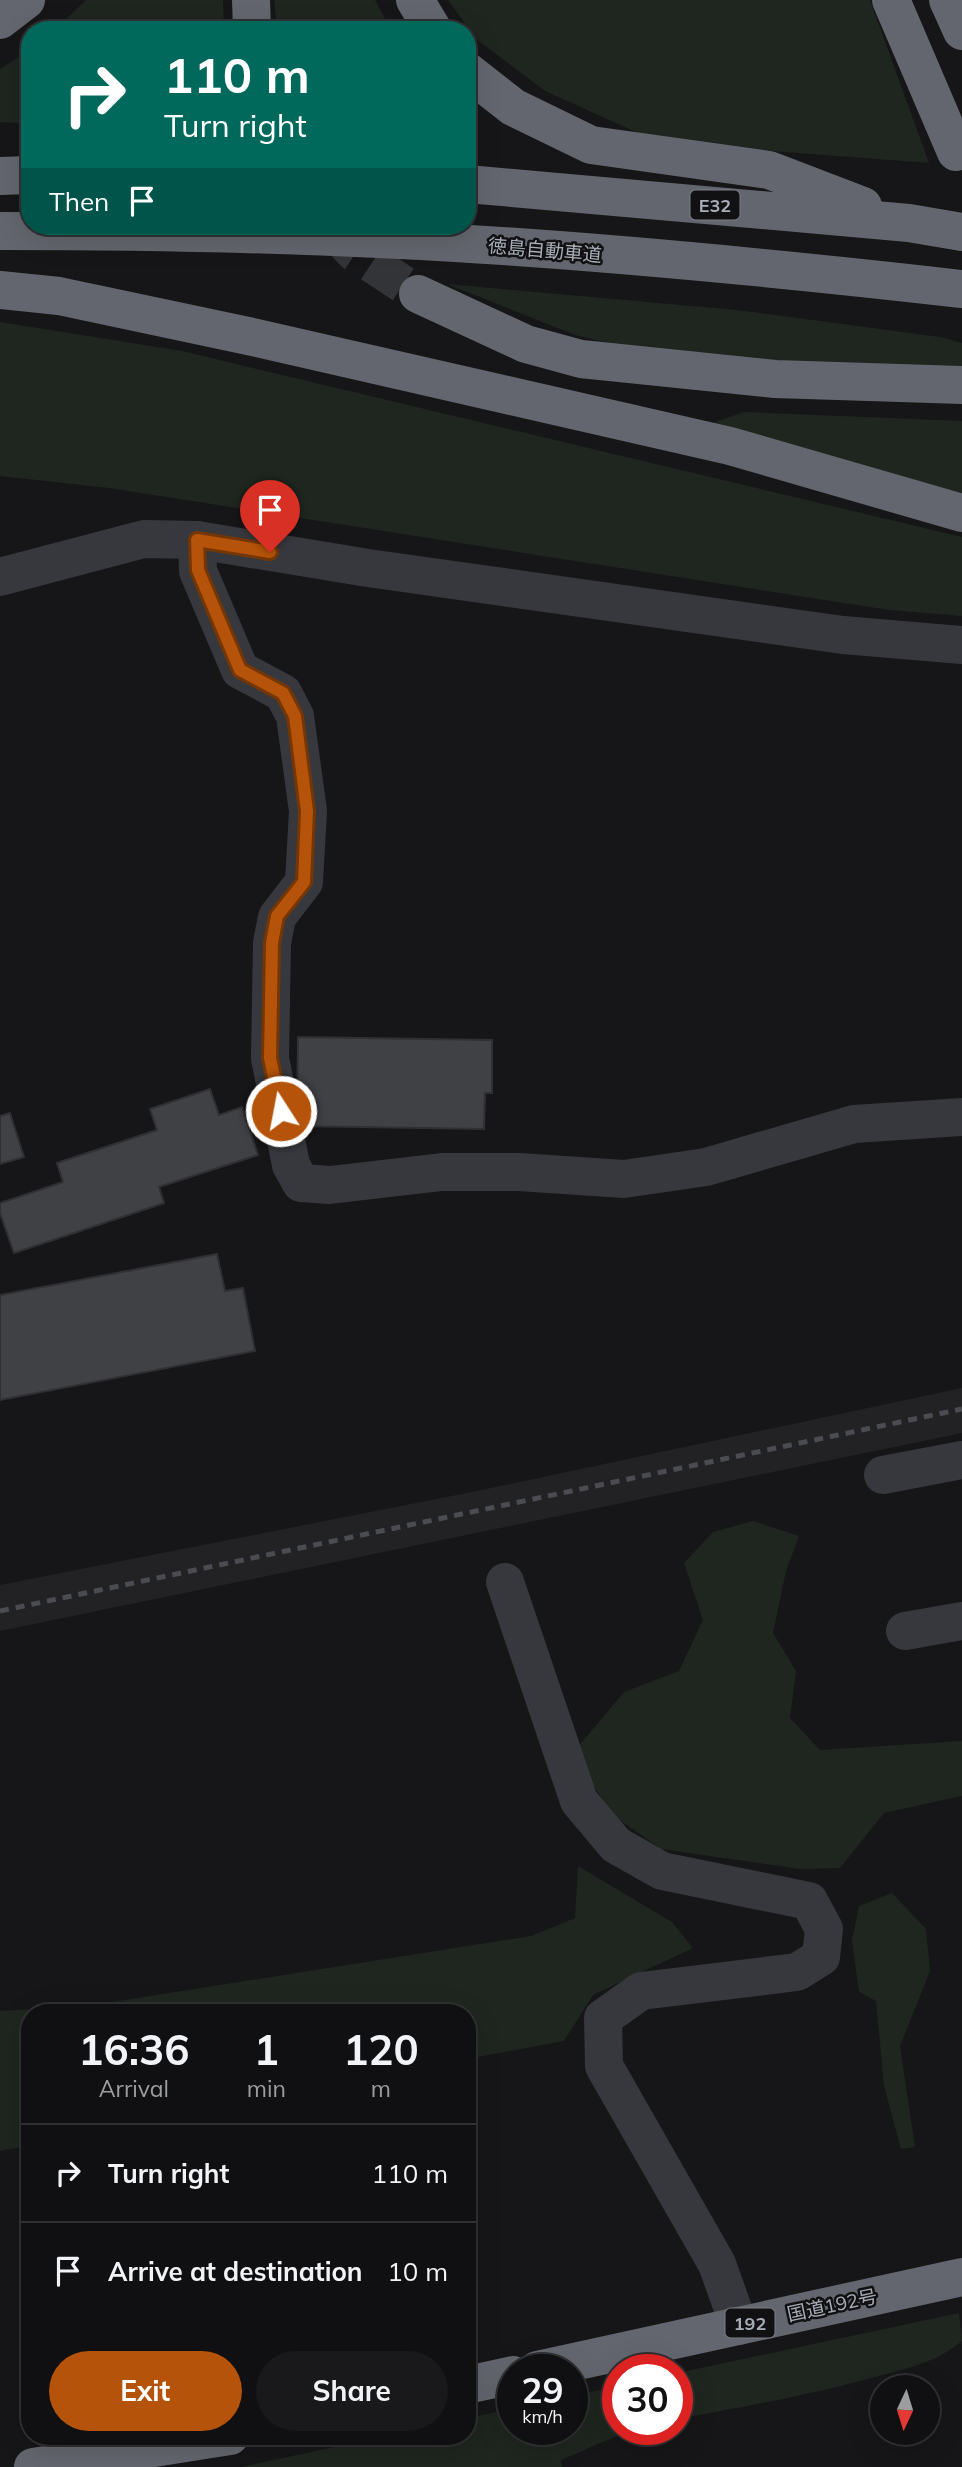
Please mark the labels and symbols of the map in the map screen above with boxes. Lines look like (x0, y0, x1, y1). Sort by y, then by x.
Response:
road number: E32 (690, 190, 740, 220)
street label: 徳島自動車道 (487, 233, 603, 267)
pin (240, 480, 300, 552)
position arrow (244, 1074, 318, 1148)
street label: 国道192号 (785, 2284, 879, 2326)
road number: 192 (726, 2308, 774, 2337)
speed limit sign: 30 (602, 2354, 693, 2445)
north arrow (870, 2375, 940, 2445)

